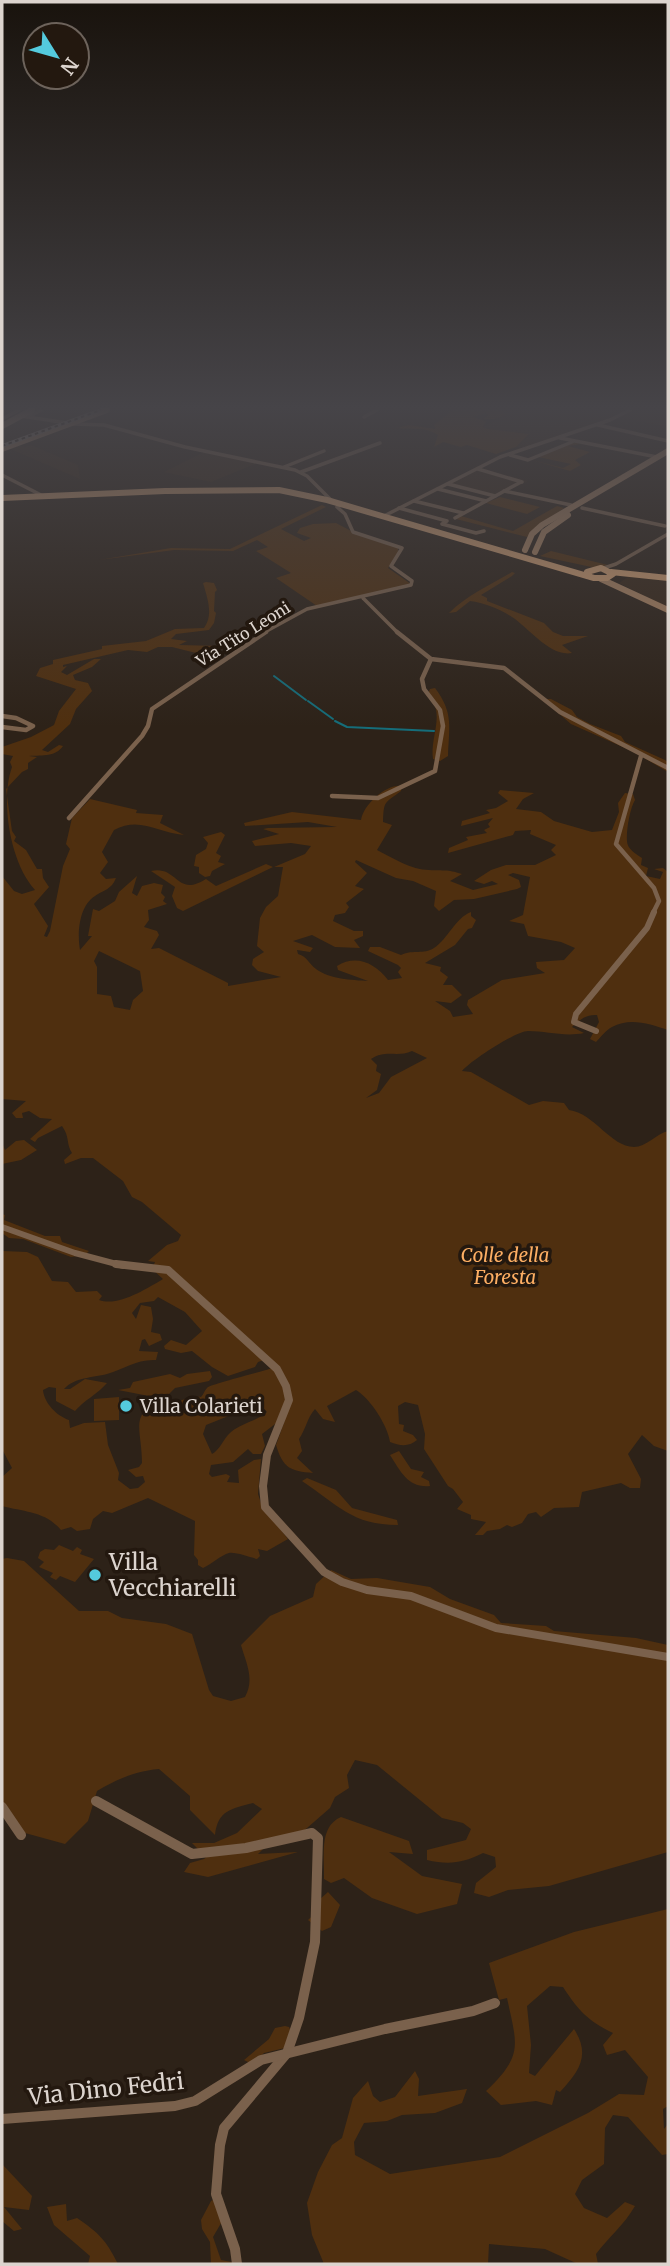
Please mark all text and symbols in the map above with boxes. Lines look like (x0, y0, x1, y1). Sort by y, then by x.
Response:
north arrow (21, 21, 91, 91)
text: N (55, 53, 84, 79)
street label: Via Tito Leoni (191, 597, 294, 671)
park label: Colle della Foresta (461, 1243, 550, 1289)
place label: Villa Colarieti (139, 1394, 263, 1418)
marker: Villa Colarieti (118, 1398, 134, 1414)
place label: Villa Vecchiarelli (108, 1547, 236, 1602)
marker: Villa Vecchiarelli (87, 1567, 103, 1583)
street label: Via Dino Fedri (26, 2066, 185, 2111)

